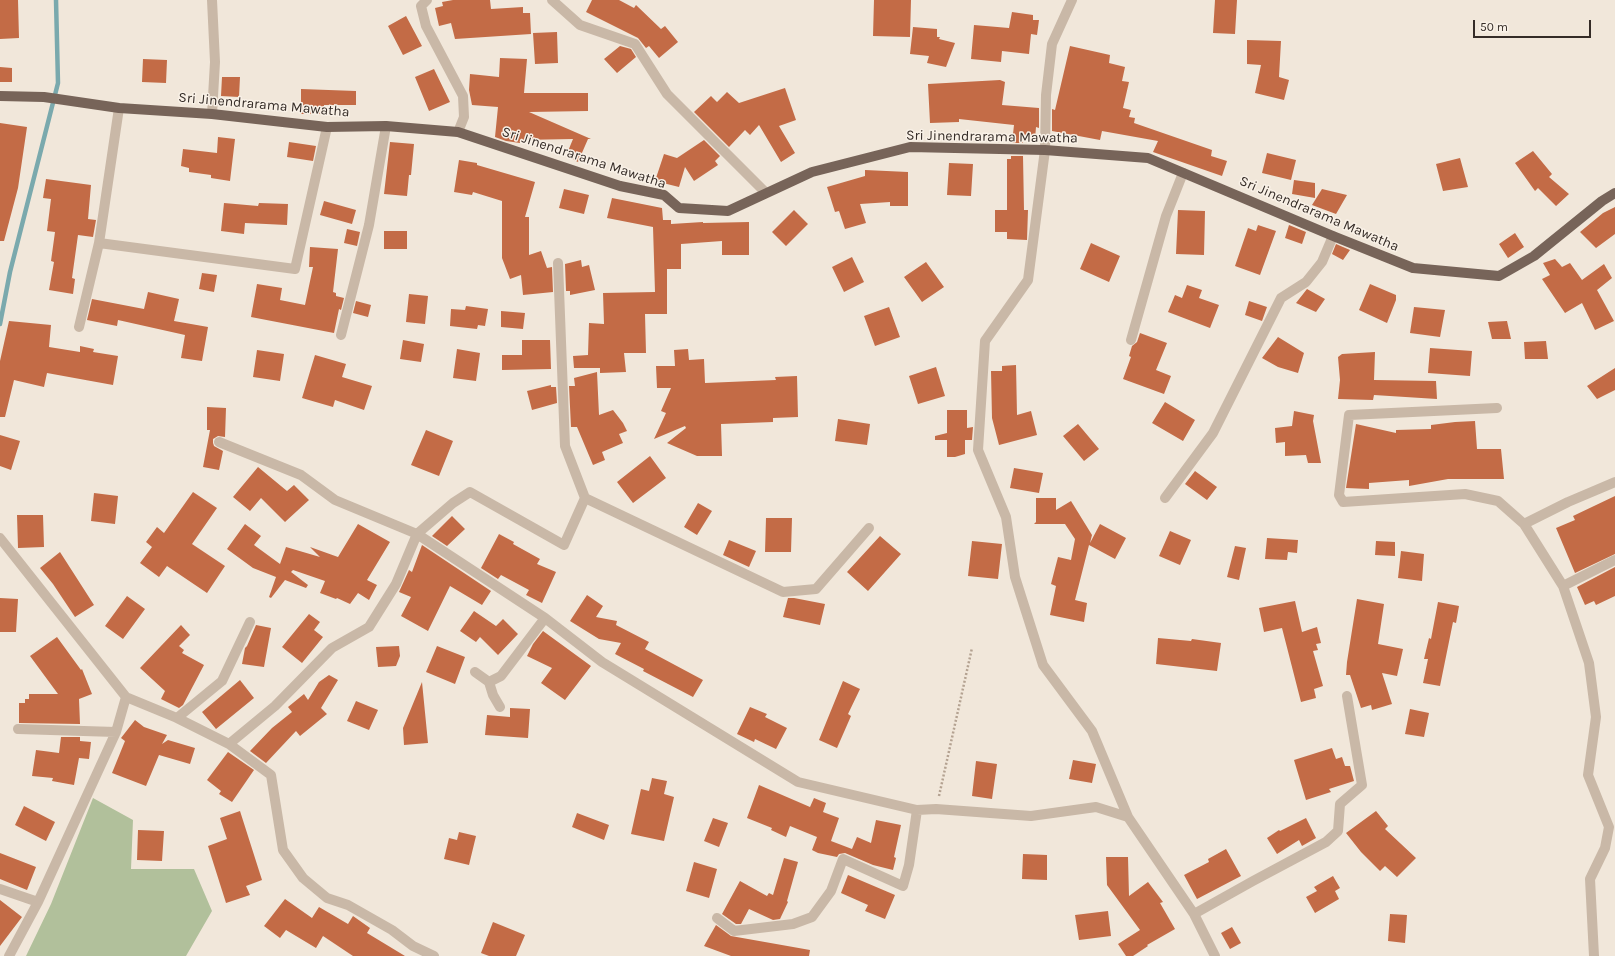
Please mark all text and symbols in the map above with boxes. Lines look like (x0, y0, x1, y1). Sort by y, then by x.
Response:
scale bar (1475, 12, 1593, 38)
text: 50 m (1480, 20, 1508, 34)
street label: Sri Jinendrarama Mawatha (178, 89, 350, 121)
street label: Sri Jinendrarama Mawatha (500, 123, 668, 193)
street label: Sri Jinendrarama Mawatha (906, 127, 1078, 147)
street label: Sri Jinendrarama Mawatha (1237, 173, 1401, 255)

